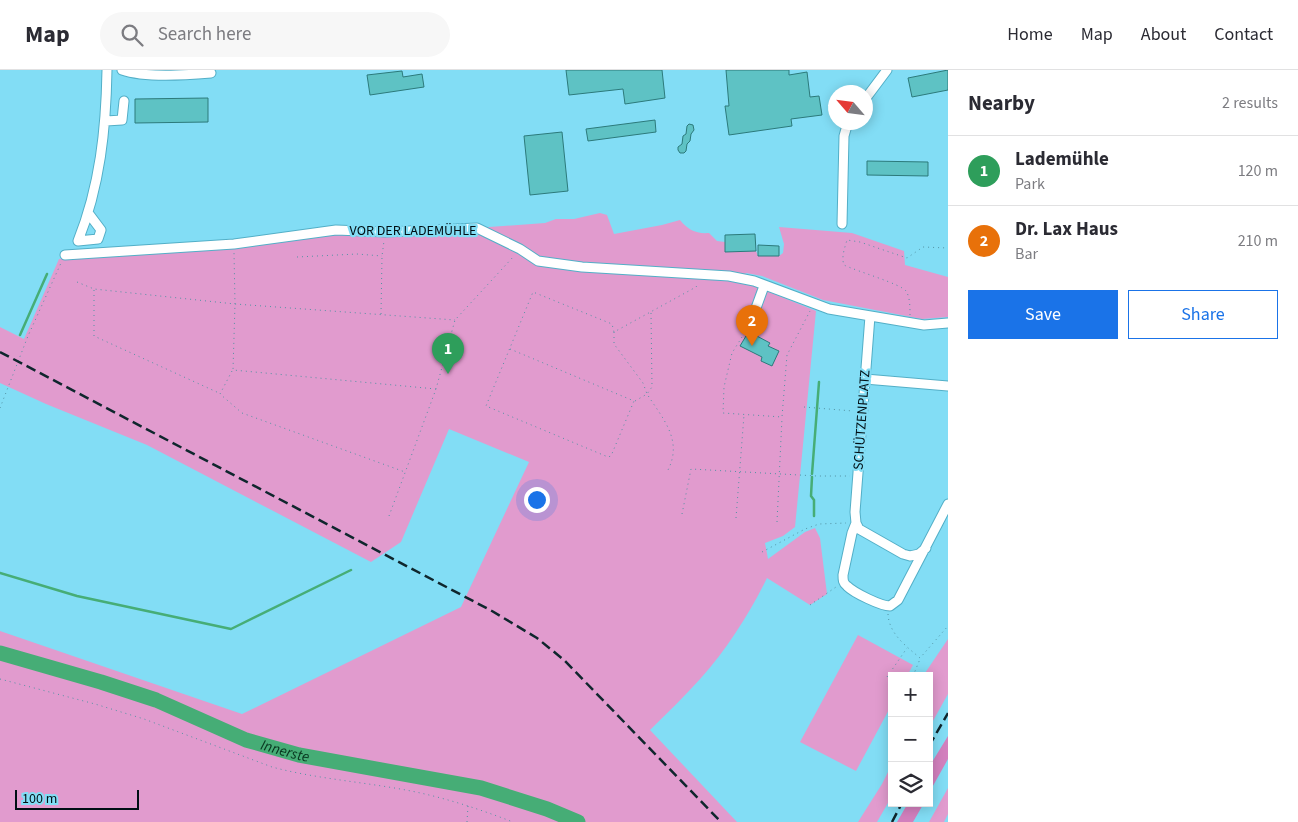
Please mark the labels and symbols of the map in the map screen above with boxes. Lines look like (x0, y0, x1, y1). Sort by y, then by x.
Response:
north arrow (828, 85, 873, 130)
street label: VOR DER LADEMÜHLE (350, 221, 476, 241)
pin: 2 (736, 305, 768, 346)
pin: 1 (432, 333, 464, 374)
street label: SCHÜTZENPLATZ (849, 369, 875, 471)
your location (524, 487, 550, 513)
water label: Innerste (258, 734, 311, 767)
scale bar (15, 787, 139, 810)

